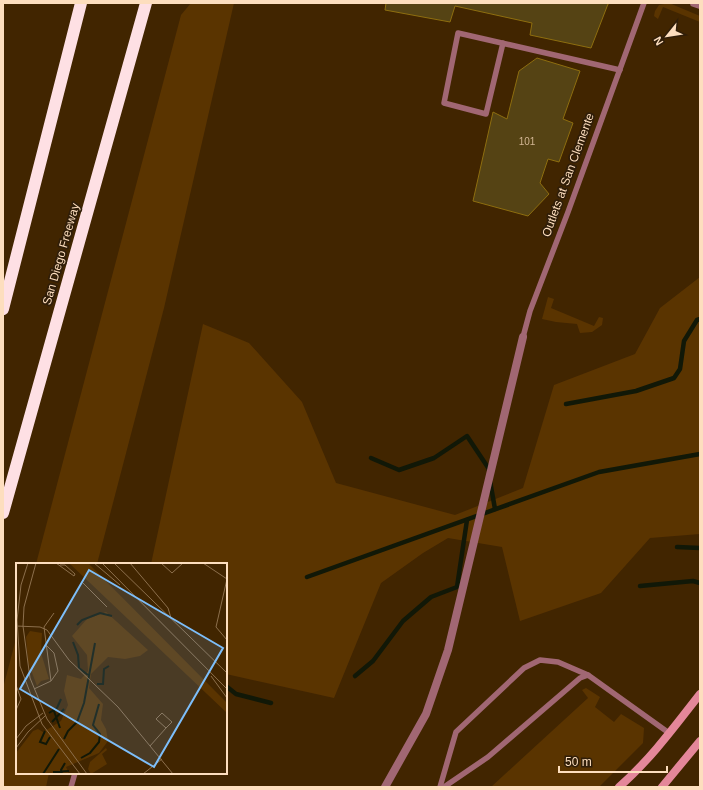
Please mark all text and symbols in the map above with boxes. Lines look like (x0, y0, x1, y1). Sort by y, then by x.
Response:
north arrow (647, 16, 687, 56)
text: N (651, 35, 666, 47)
street label: Outlets at San Clemente (539, 111, 597, 239)
house number: 101 (519, 136, 536, 147)
street label: San Diego Freeway (40, 201, 82, 307)
inset map (16, 563, 227, 774)
scale bar (559, 748, 667, 774)
text: 50 m (565, 755, 592, 769)

